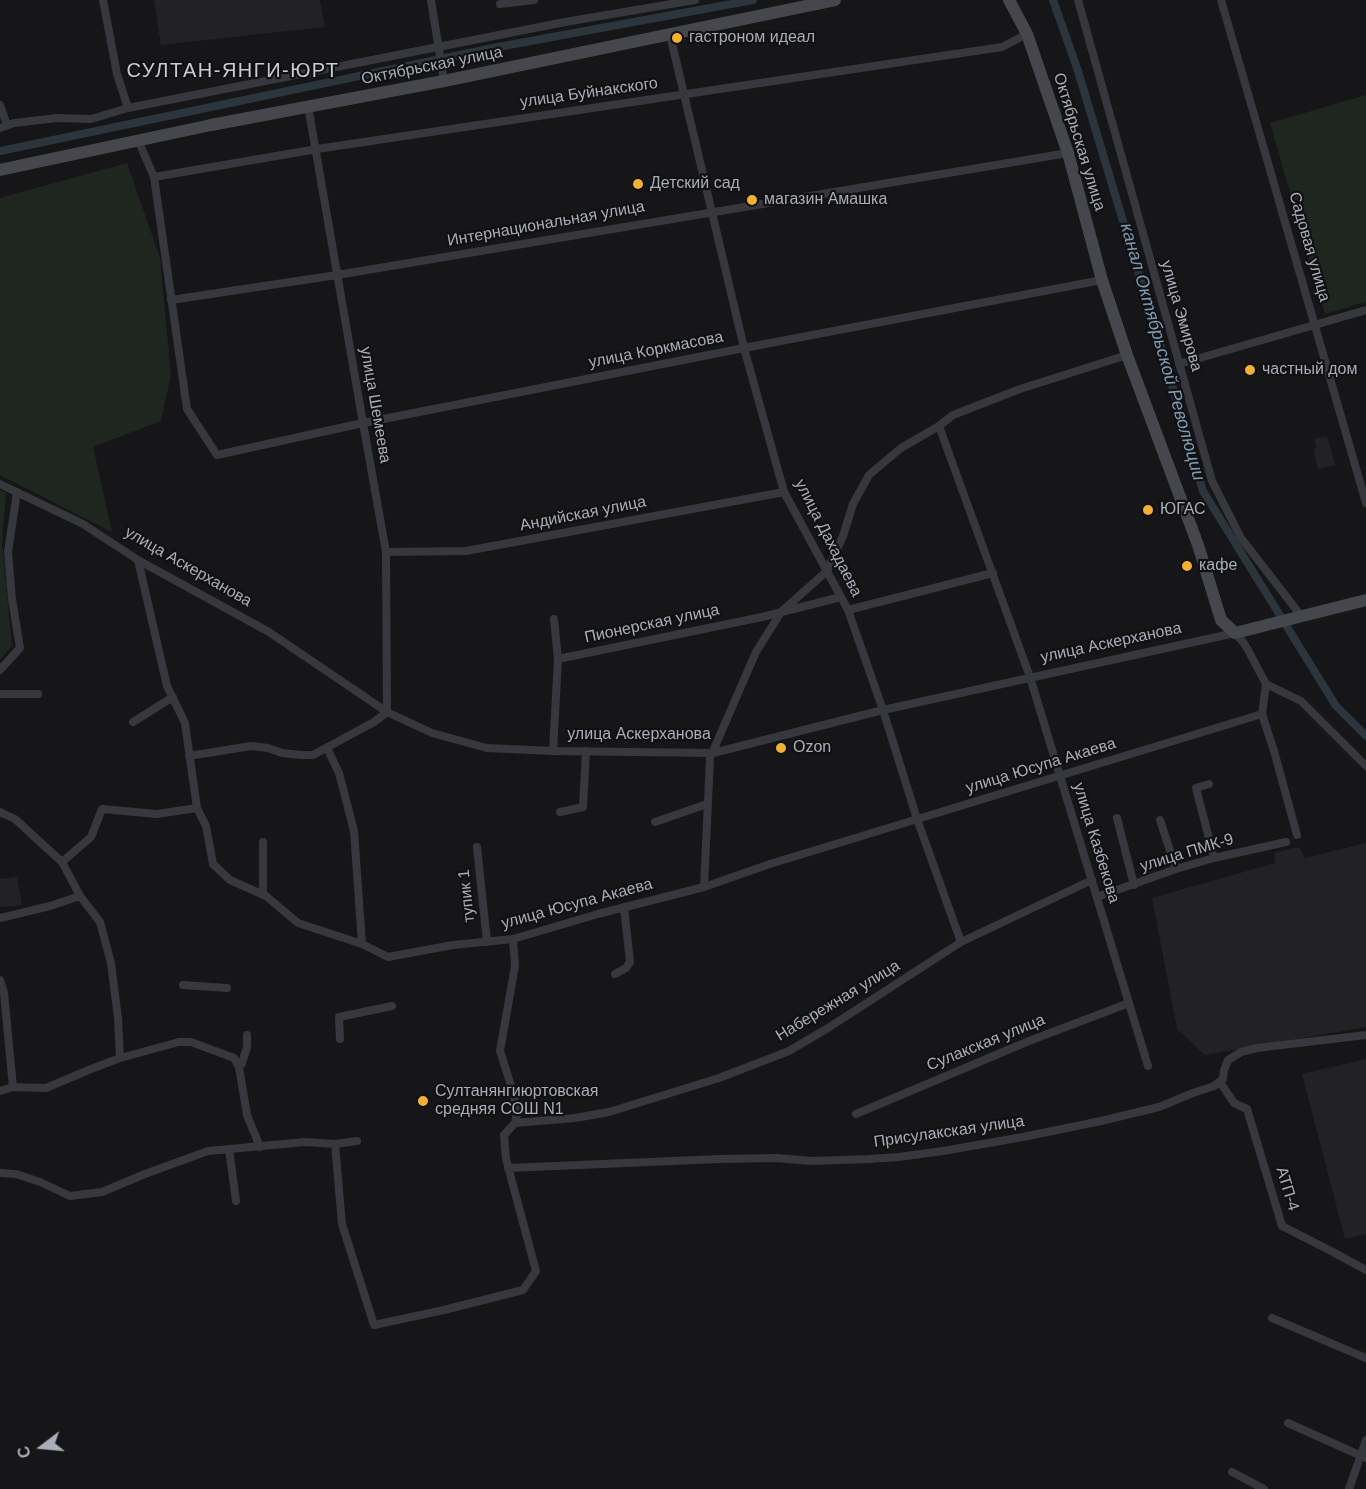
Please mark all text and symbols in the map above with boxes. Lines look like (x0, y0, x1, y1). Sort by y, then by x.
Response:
place label: гастроном идеал (689, 28, 815, 48)
marker: гастроном идеал (670, 31, 684, 45)
street label: Октябрьская улица (360, 43, 504, 89)
district label: СУЛТАН-ЯНГИ-ЮРТ (126, 59, 340, 83)
street label: Октябрьская улица (1049, 71, 1109, 213)
street label: улица Буйнакского (519, 74, 659, 112)
place label: Детский сад (650, 174, 740, 194)
marker: Детский сад (631, 177, 645, 191)
place label: магазин Амашка (764, 190, 887, 210)
street label: Садовая улица (1284, 190, 1334, 304)
marker: магазин Амашка (745, 193, 759, 207)
street label: Интернациональная улица (446, 197, 646, 251)
water label: канал Октябрьской Революции (1115, 221, 1209, 483)
street label: улица Эмирова (1156, 258, 1206, 374)
street label: улица Коркмасова (587, 328, 725, 372)
street label: улица Шемеева (355, 345, 395, 465)
place label: частный дом (1262, 360, 1358, 380)
marker: частный дом (1243, 363, 1257, 377)
street label: улица Дахадаева (790, 476, 866, 600)
street label: Андийская улица (518, 492, 648, 536)
place label: ЮГАС (1160, 500, 1206, 520)
marker: ЮГАС (1141, 503, 1155, 517)
street label: улица Аскерханова (121, 523, 255, 611)
place label: кафе (1199, 556, 1237, 576)
marker: кафе (1180, 559, 1194, 573)
street label: Пионерская улица (583, 600, 721, 648)
street label: улица Аскерханова (1039, 619, 1183, 667)
street label: улица Аскерханова (567, 725, 711, 745)
street label: улица Юсупа Акаева (964, 734, 1118, 798)
place label: Ozon (793, 738, 831, 758)
marker: Ozon (774, 741, 788, 755)
street label: улица Казбекова (1069, 781, 1123, 905)
street label: улица ПМК-9 (1138, 830, 1236, 876)
street label: тупик 1 (455, 868, 479, 924)
street label: улица Юсупа Акаева (499, 875, 655, 933)
street label: Набережная улица (772, 956, 904, 1046)
street label: Сулакская улица (924, 1011, 1048, 1075)
place label: Султанянгиюртовская средняя СОШ N1 (435, 1082, 599, 1120)
marker: Султанянгиюртовская средняя СОШ N1 (416, 1094, 430, 1108)
street label: Присулакская улица (873, 1112, 1025, 1152)
street label: АТП-4 (1271, 1165, 1303, 1213)
north arrow (12, 1417, 72, 1477)
text: С (14, 1444, 34, 1460)

